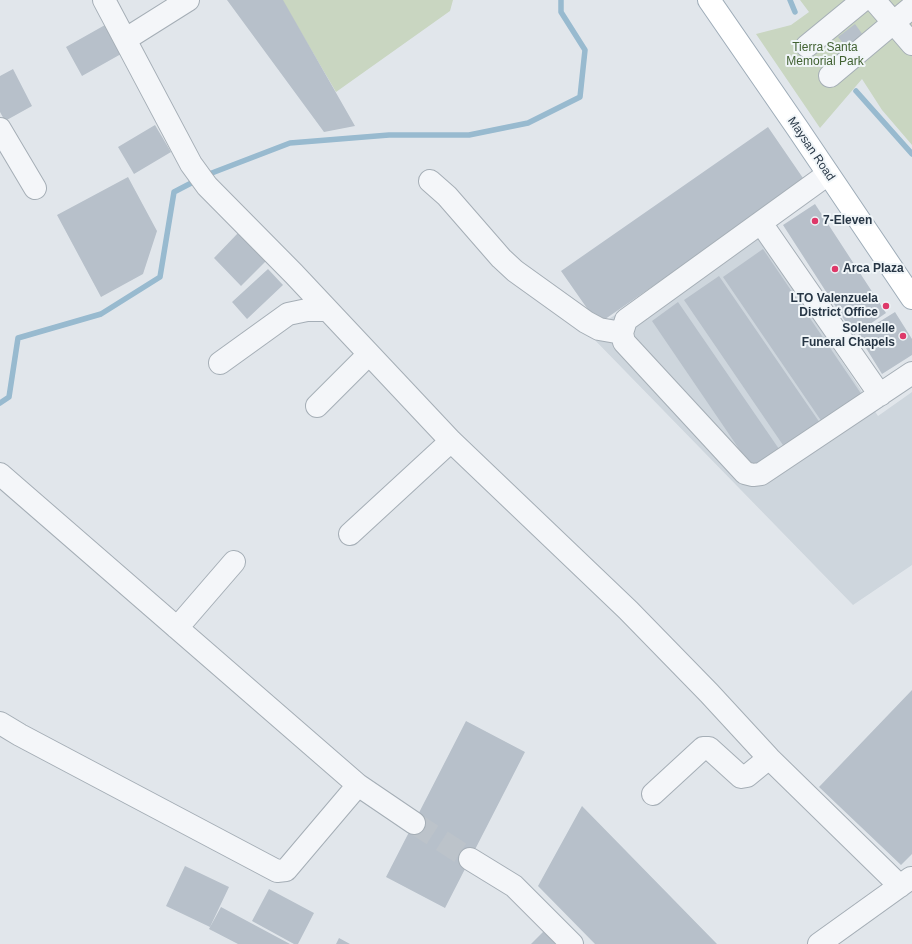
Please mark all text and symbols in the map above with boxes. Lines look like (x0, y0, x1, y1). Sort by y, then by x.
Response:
park label: Tierra Santa Memorial Park (786, 41, 864, 69)
street label: Maysan Road (784, 114, 838, 184)
place label: 7-Eleven (823, 214, 872, 228)
marker: 7-Eleven (810, 216, 820, 226)
place label: Arca Plaza (843, 262, 904, 276)
marker: Arca Plaza (830, 264, 840, 274)
place label: LTO Valenzuela District Office (790, 292, 878, 320)
marker: LTO Valenzuela District Office (881, 301, 891, 311)
place label: Solenelle Funeral Chapels (802, 322, 895, 350)
marker: Solenelle Funeral Chapels (898, 331, 908, 341)

